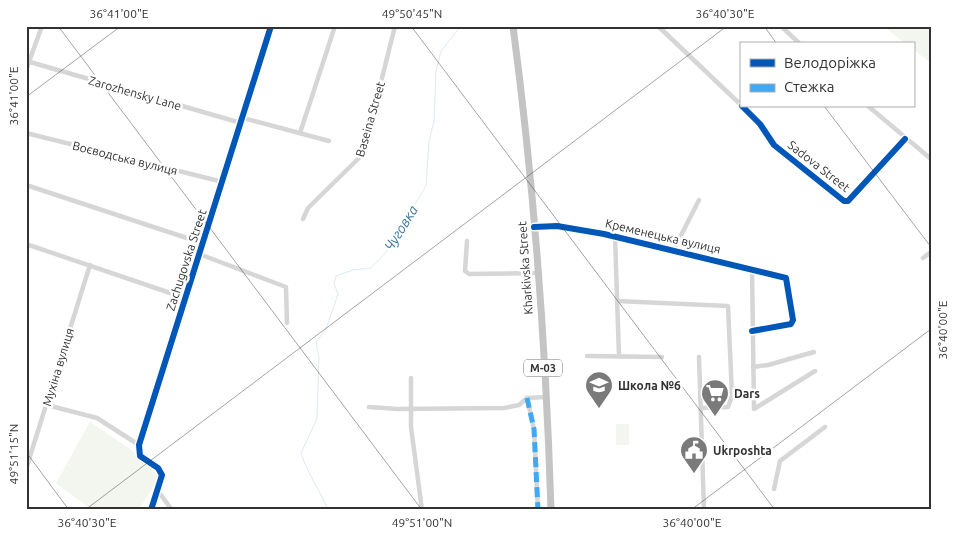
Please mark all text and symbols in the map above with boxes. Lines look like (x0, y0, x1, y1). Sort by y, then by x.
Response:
text: 36°41'00"E (90, 7, 149, 20)
text: 49°50'45"N (382, 7, 442, 20)
text: 36°40'30"E (696, 7, 755, 20)
legend (740, 42, 914, 108)
text: Велодоріжка (784, 54, 876, 71)
text: 36°41'00"E (7, 66, 20, 125)
street label: Zarozhensky Lane (87, 74, 183, 112)
text: Стежка (784, 78, 834, 95)
street label: Baseina Street (353, 80, 387, 158)
street label: Sadova Street (786, 138, 853, 194)
street label: Воєводська вулиця (71, 139, 179, 177)
water label: Чуговка (381, 202, 421, 253)
street label: Zachugovska Street (163, 207, 209, 312)
street label: Кременецька вулиця (604, 216, 722, 256)
street label: Kharkivska Street (515, 221, 535, 315)
text: 36°40'00"E (936, 300, 949, 359)
street label: Мухіна вулиця (40, 326, 76, 408)
road number: М-03 (524, 359, 562, 376)
school or university icon: Школа №6 (584, 370, 614, 409)
supermarket icon: Dars (700, 378, 730, 417)
place label: Школа №6 (618, 379, 681, 392)
place label: Dars (734, 387, 760, 400)
text: 49°51'15"N (7, 424, 20, 484)
public building icon: Ukrposhta (679, 435, 709, 474)
place label: Ukrposhta (713, 444, 772, 457)
text: 36°40'30"E (58, 516, 117, 529)
text: 49°51'00"N (392, 516, 452, 529)
text: 36°40'00"E (663, 516, 722, 529)

